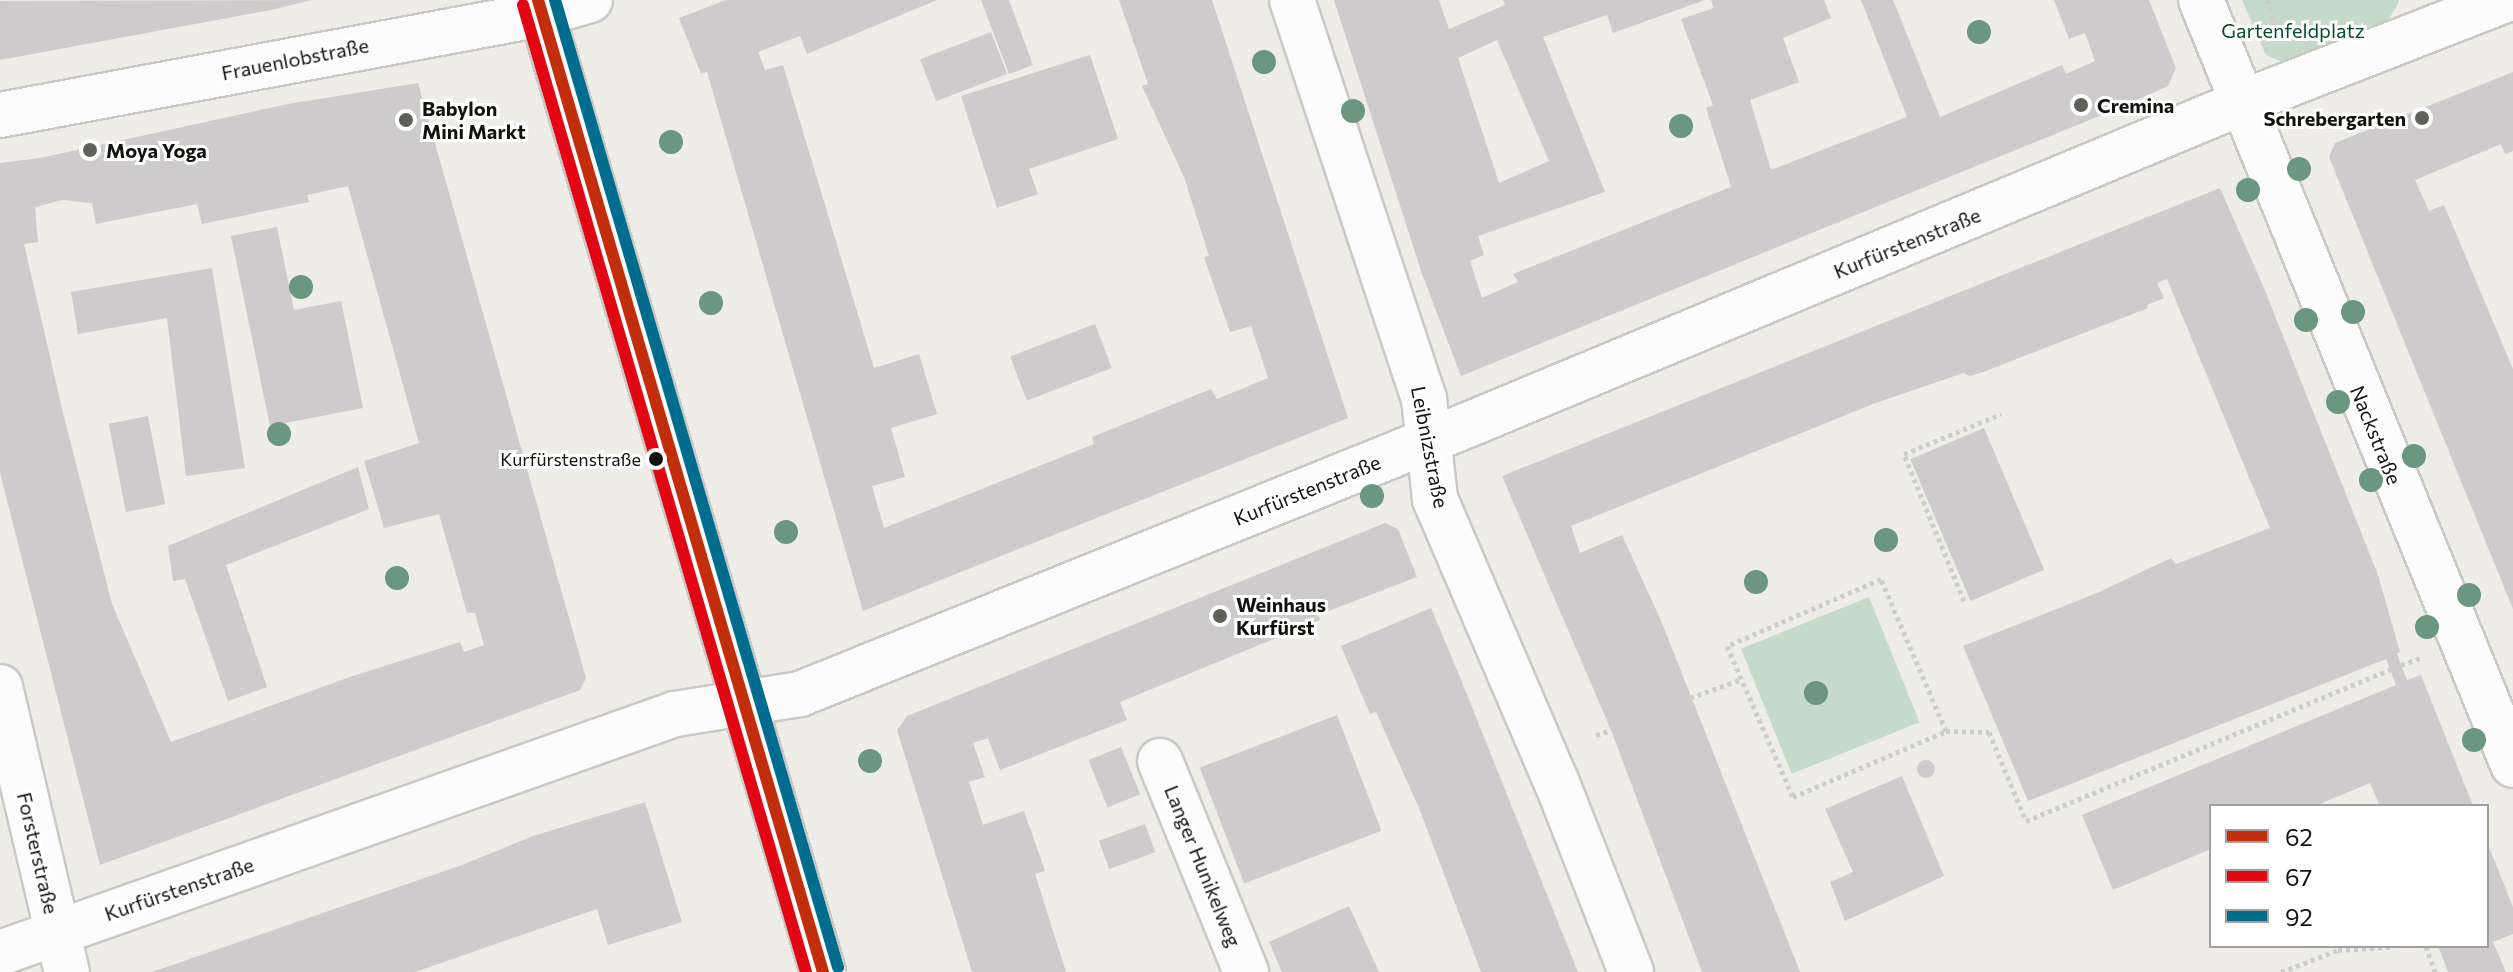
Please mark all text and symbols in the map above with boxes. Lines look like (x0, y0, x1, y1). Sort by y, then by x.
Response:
park label: Gartenfeldplatz (2221, 18, 2365, 42)
street label: Frauenlobstraße (219, 33, 371, 85)
place label: Cremina (2097, 93, 2174, 117)
place label: Babylon Mini Markt (422, 96, 526, 143)
marker: Cremina (2072, 96, 2090, 114)
place label: Schrebergarten (2263, 106, 2406, 130)
marker: Schrebergarten (2413, 109, 2431, 127)
marker: Babylon Mini Markt (397, 111, 415, 129)
place label: Moya Yoga (106, 138, 207, 162)
marker: Moya Yoga (81, 141, 99, 159)
street label: Kurfürstenstraße (1830, 203, 1984, 283)
street label: Nackstraße (2345, 382, 2407, 488)
street label: Leibnizstraße (1406, 384, 1454, 510)
place label: Kurfürstenstraße (500, 448, 641, 470)
street label: Kurfürstenstraße (1230, 450, 1384, 530)
marker: Kurfürstenstraße (648, 451, 664, 467)
place label: Weinhaus Kurfürst (1236, 592, 1326, 639)
marker: Weinhaus Kurfürst (1211, 607, 1229, 625)
street label: Langer Hunikelweg (1160, 782, 1246, 950)
street label: Forsterstraße (12, 790, 64, 916)
legend (2209, 804, 2489, 948)
text: 62 (2285, 822, 2313, 851)
street label: Kurfürstenstraße (101, 852, 257, 926)
text: 67 (2285, 862, 2312, 891)
text: 92 (2285, 902, 2313, 931)

